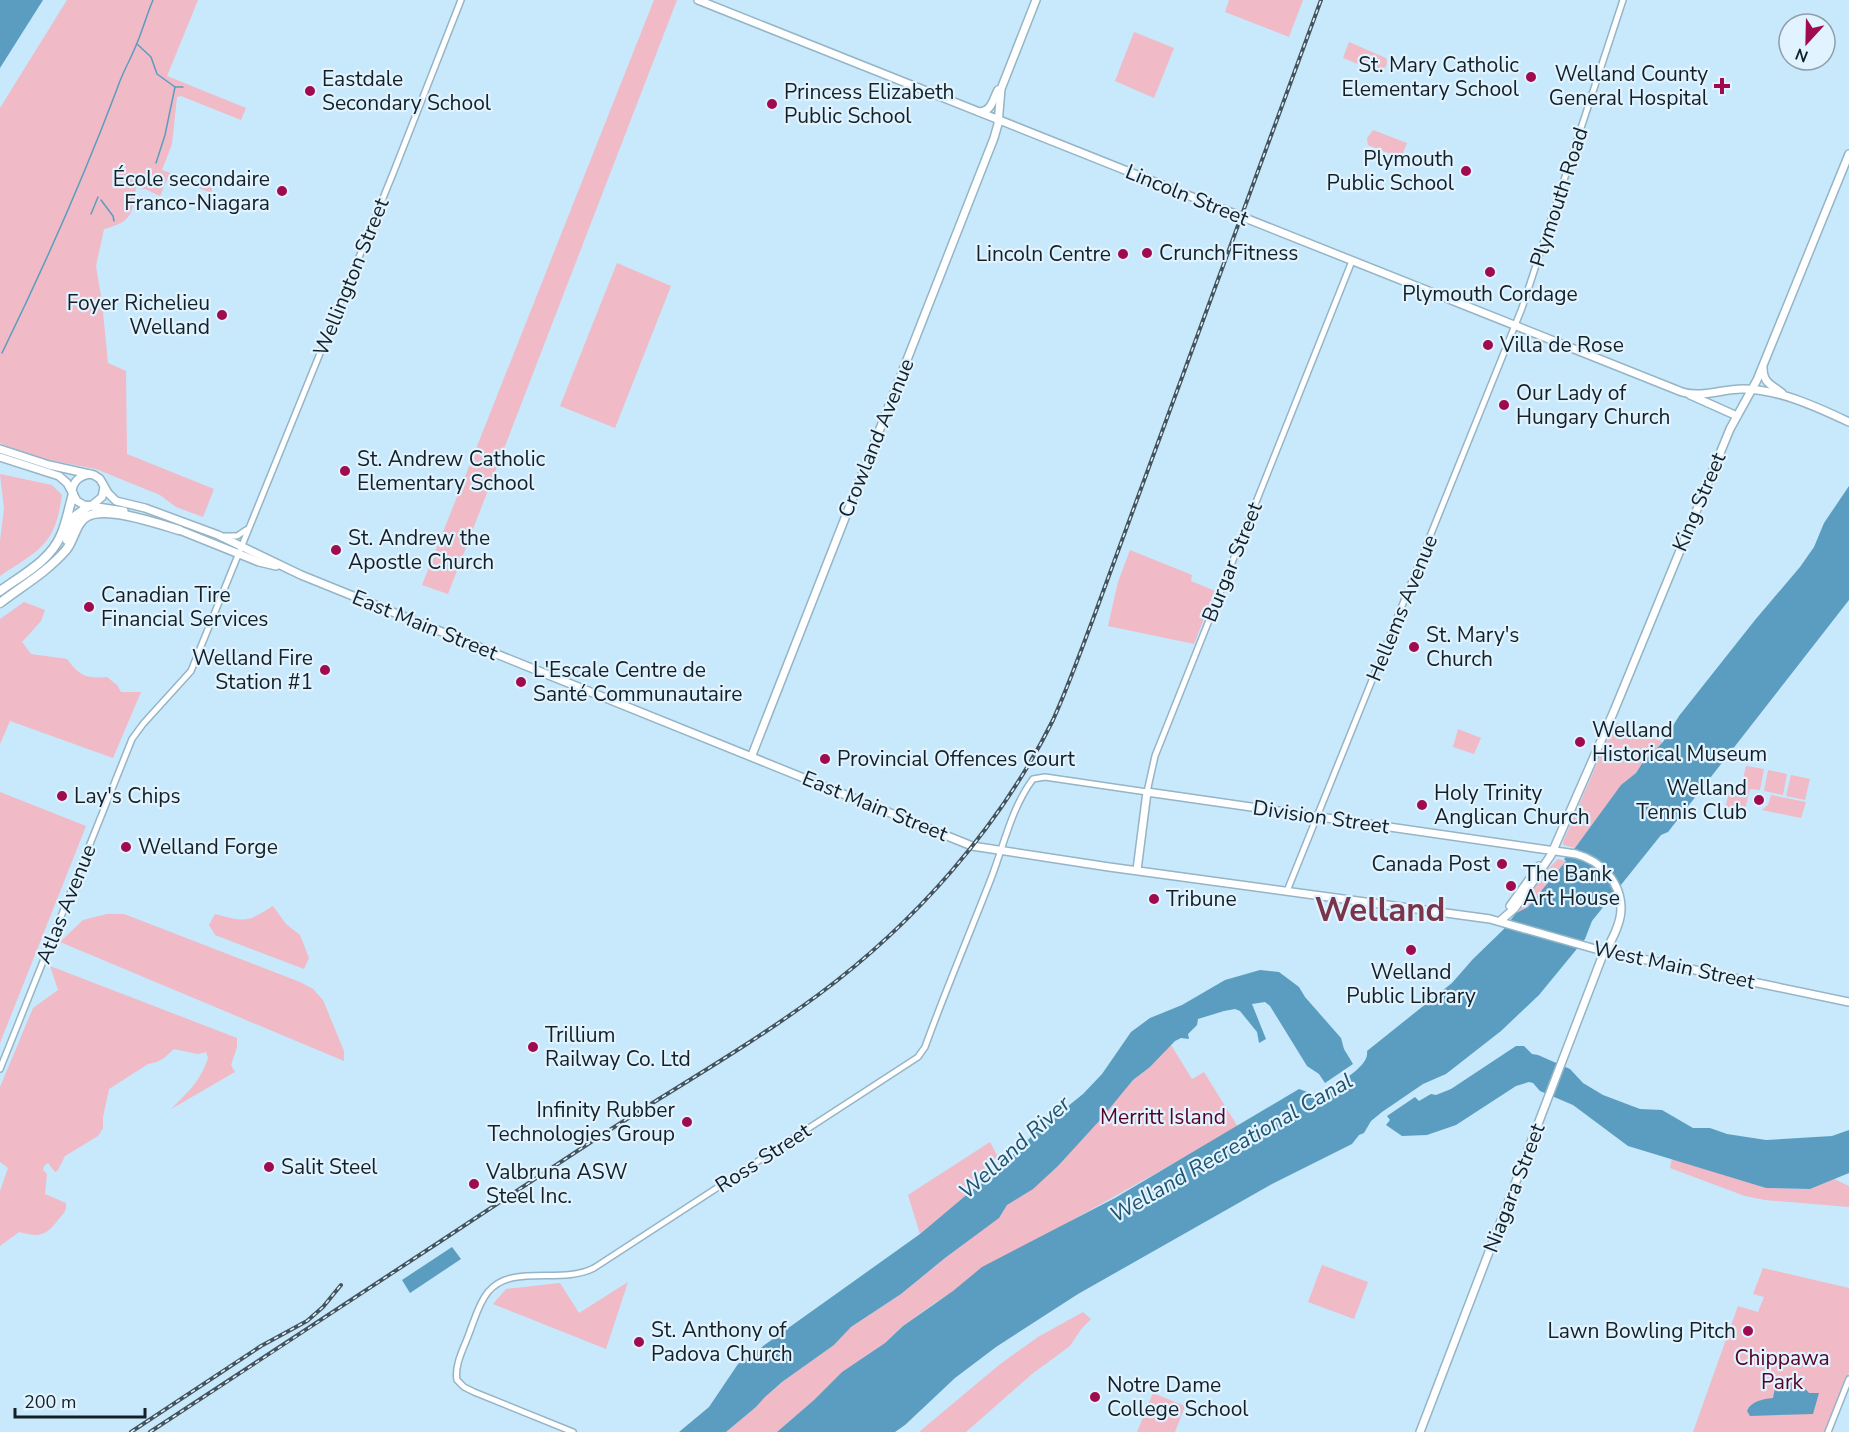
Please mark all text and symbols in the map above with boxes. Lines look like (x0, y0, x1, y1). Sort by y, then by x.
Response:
north arrow (1777, 12, 1837, 72)
text: N (1792, 43, 1811, 67)
place label: St. Mary Catholic Elementary School (1341, 51, 1520, 103)
place label: Welland County General Hospital (1549, 60, 1709, 112)
place label: Eastdale Secondary School (322, 65, 492, 117)
marker: St. Mary Catholic Elementary School (1524, 70, 1538, 84)
marker: Welland County General Hospital (1713, 77, 1731, 95)
place label: Princess Elizabeth Public School (784, 78, 954, 130)
marker: Eastdale Secondary School (303, 84, 317, 98)
marker: Princess Elizabeth Public School (765, 97, 779, 111)
street label: Plymouth Road (1523, 124, 1595, 270)
place label: Plymouth Public School (1326, 145, 1455, 197)
street label: Lincoln Street (1121, 158, 1253, 233)
marker: Plymouth Public School (1459, 164, 1473, 178)
place label: École secondaire Franco-Niagara (113, 165, 270, 217)
marker: École secondaire Franco-Niagara (275, 184, 289, 198)
street label: Wellington Street (307, 193, 396, 360)
place label: Crunch Fitness (1159, 239, 1298, 267)
place label: Lincoln Centre (976, 240, 1111, 268)
marker: Crunch Fitness (1140, 246, 1154, 260)
marker: Lincoln Centre (1116, 247, 1130, 261)
marker: Plymouth Cordage (1483, 265, 1497, 279)
place label: Plymouth Cordage (1402, 280, 1578, 308)
place label: Foyer Richelieu Welland (67, 289, 210, 341)
marker: Foyer Richelieu Welland (215, 308, 229, 322)
place label: Villa de Rose (1499, 331, 1624, 359)
marker: Villa de Rose (1481, 338, 1495, 352)
street label: Crowland Avenue (831, 354, 921, 522)
place label: Our Lady of Hungary Church (1516, 379, 1670, 431)
marker: Our Lady of Hungary Church (1497, 398, 1511, 412)
place label: St. Andrew Catholic Elementary School (357, 445, 546, 497)
street label: King Street (1666, 448, 1733, 556)
marker: St. Andrew Catholic Elementary School (338, 464, 352, 478)
street label: Burgar Street (1195, 497, 1269, 626)
place label: St. Andrew the Apostle Church (348, 524, 494, 576)
street label: Hellems Avenue (1360, 531, 1444, 685)
marker: St. Andrew the Apostle Church (329, 543, 343, 557)
place label: Canadian Tire Financial Services (101, 581, 268, 633)
street label: East Main Street (348, 583, 502, 667)
marker: Canadian Tire Financial Services (82, 600, 96, 614)
place label: St. Mary's Church (1426, 621, 1519, 673)
marker: St. Mary's Church (1407, 640, 1421, 654)
place label: Welland Fire Station #1 (192, 644, 313, 696)
place label: L'Escale Centre de Santé Communautaire (533, 656, 742, 708)
marker: Welland Fire Station #1 (318, 663, 332, 677)
marker: L'Escale Centre de Santé Communautaire (514, 675, 528, 689)
place label: Welland Historical Museum (1592, 716, 1767, 768)
marker: Welland Historical Museum (1573, 735, 1587, 749)
place label: Provincial Offences Court (837, 745, 1076, 773)
marker: Provincial Offences Court (818, 752, 832, 766)
street label: East Main Street (798, 764, 952, 848)
place label: Welland Tennis Club (1636, 774, 1747, 826)
place label: Holy Trinity Anglican Church (1434, 779, 1590, 831)
place label: Lay's Chips (74, 782, 181, 810)
marker: Lay's Chips (55, 789, 69, 803)
marker: Welland Tennis Club (1752, 793, 1766, 807)
street label: Division Street (1251, 794, 1392, 841)
marker: Holy Trinity Anglican Church (1415, 798, 1429, 812)
place label: Welland Forge (138, 833, 278, 861)
street label: Atlas Avenue (29, 840, 103, 968)
marker: Welland Forge (119, 840, 133, 854)
place label: Canada Post (1371, 850, 1491, 878)
marker: Canada Post (1495, 857, 1509, 871)
place label: The Bank Art House (1523, 860, 1620, 912)
marker: The Bank Art House (1504, 879, 1518, 893)
place label: Tribune (1166, 885, 1237, 913)
district label: Welland (1315, 888, 1445, 933)
marker: Tribune (1147, 892, 1161, 906)
street label: West Main Street (1591, 934, 1758, 996)
marker: Welland Public Library (1404, 943, 1418, 957)
place label: Welland Public Library (1346, 958, 1476, 1010)
place label: Trillium Railway Co. Ltd (545, 1021, 691, 1073)
marker: Trillium Railway Co. Ltd (526, 1040, 540, 1054)
water label: Welland Recreational Canal (1105, 1066, 1358, 1230)
water label: Welland River (952, 1089, 1078, 1206)
place label: Infinity Rubber Technologies Group (488, 1096, 675, 1148)
park label: Merritt Island (1100, 1103, 1226, 1131)
marker: Infinity Rubber Technologies Group (680, 1115, 694, 1129)
street label: Ross Street (710, 1116, 817, 1199)
street label: Niagara Street (1477, 1119, 1552, 1257)
place label: Salit Steel (281, 1153, 378, 1181)
place label: Valbruna ASW Steel Inc. (485, 1158, 628, 1210)
marker: Salit Steel (262, 1160, 276, 1174)
marker: Valbruna ASW Steel Inc. (467, 1177, 481, 1191)
place label: St. Anthony of Padova Church (651, 1316, 793, 1368)
place label: Lawn Bowling Pitch (1547, 1317, 1736, 1345)
marker: Lawn Bowling Pitch (1741, 1324, 1755, 1338)
marker: St. Anthony of Padova Church (632, 1335, 646, 1349)
park label: Chippawa Park (1734, 1344, 1830, 1396)
place label: Notre Dame College School (1107, 1371, 1249, 1423)
scale bar (15, 1381, 146, 1419)
text: 200 m (24, 1390, 76, 1414)
marker: Notre Dame College School (1088, 1390, 1102, 1404)

